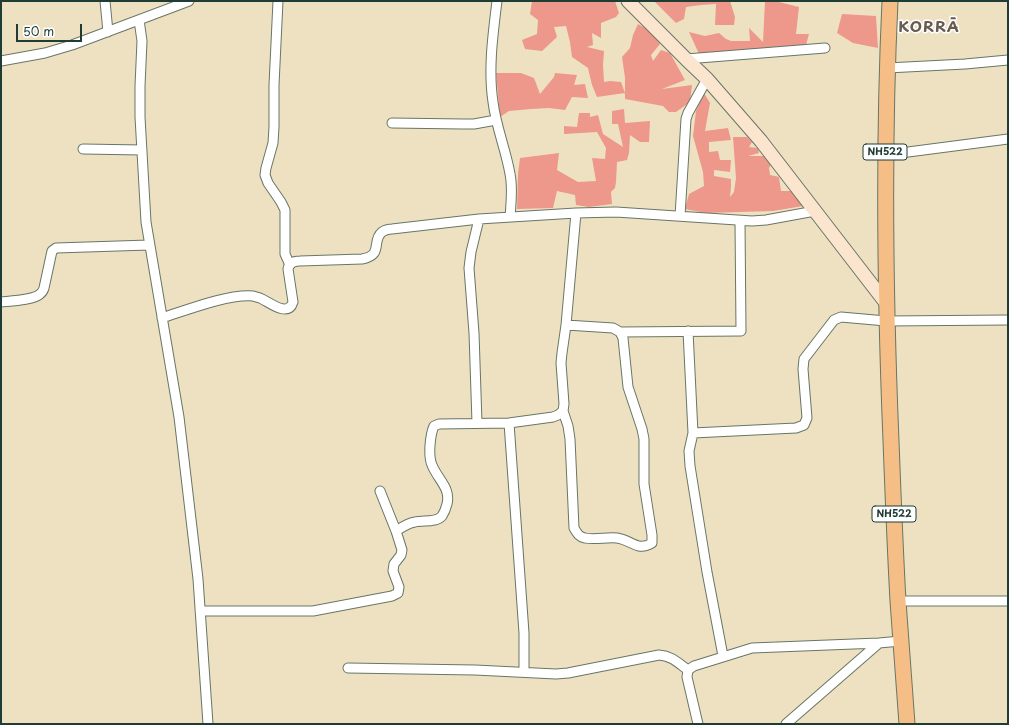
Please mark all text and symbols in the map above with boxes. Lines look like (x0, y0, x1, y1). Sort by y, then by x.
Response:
scale bar (18, 16, 84, 42)
district label: KORRĀ (899, 19, 959, 37)
text: 50 m (23, 22, 54, 40)
road number: NH522 (863, 144, 907, 160)
road number: NH522 (872, 506, 916, 522)

